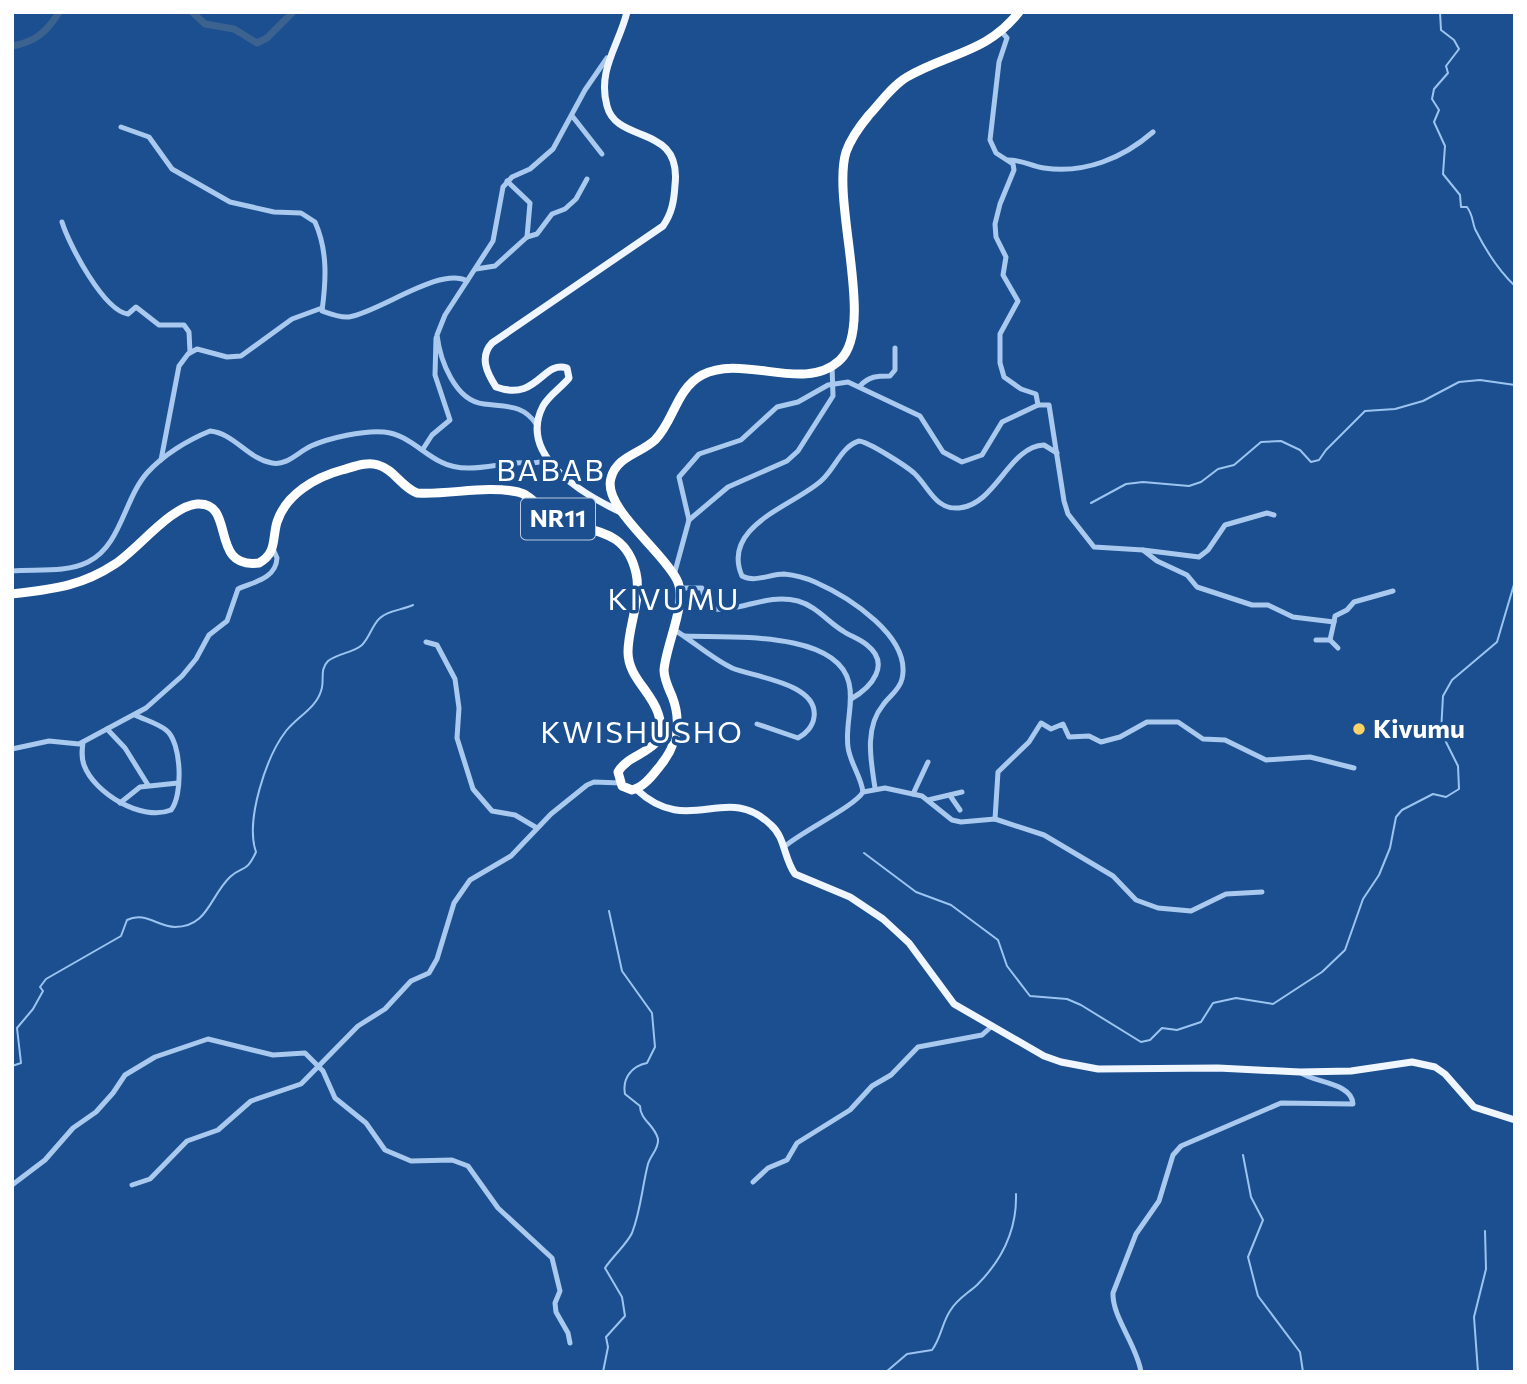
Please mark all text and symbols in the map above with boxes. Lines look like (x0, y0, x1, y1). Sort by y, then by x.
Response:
district label: BABAB (496, 450, 606, 487)
road number: NR11 (521, 498, 595, 540)
district label: KIVUMU (608, 579, 740, 616)
district label: KWISHUSHO (540, 712, 744, 749)
place label: Kivumu (1373, 712, 1465, 743)
marker: Kivumu (1351, 721, 1367, 737)

